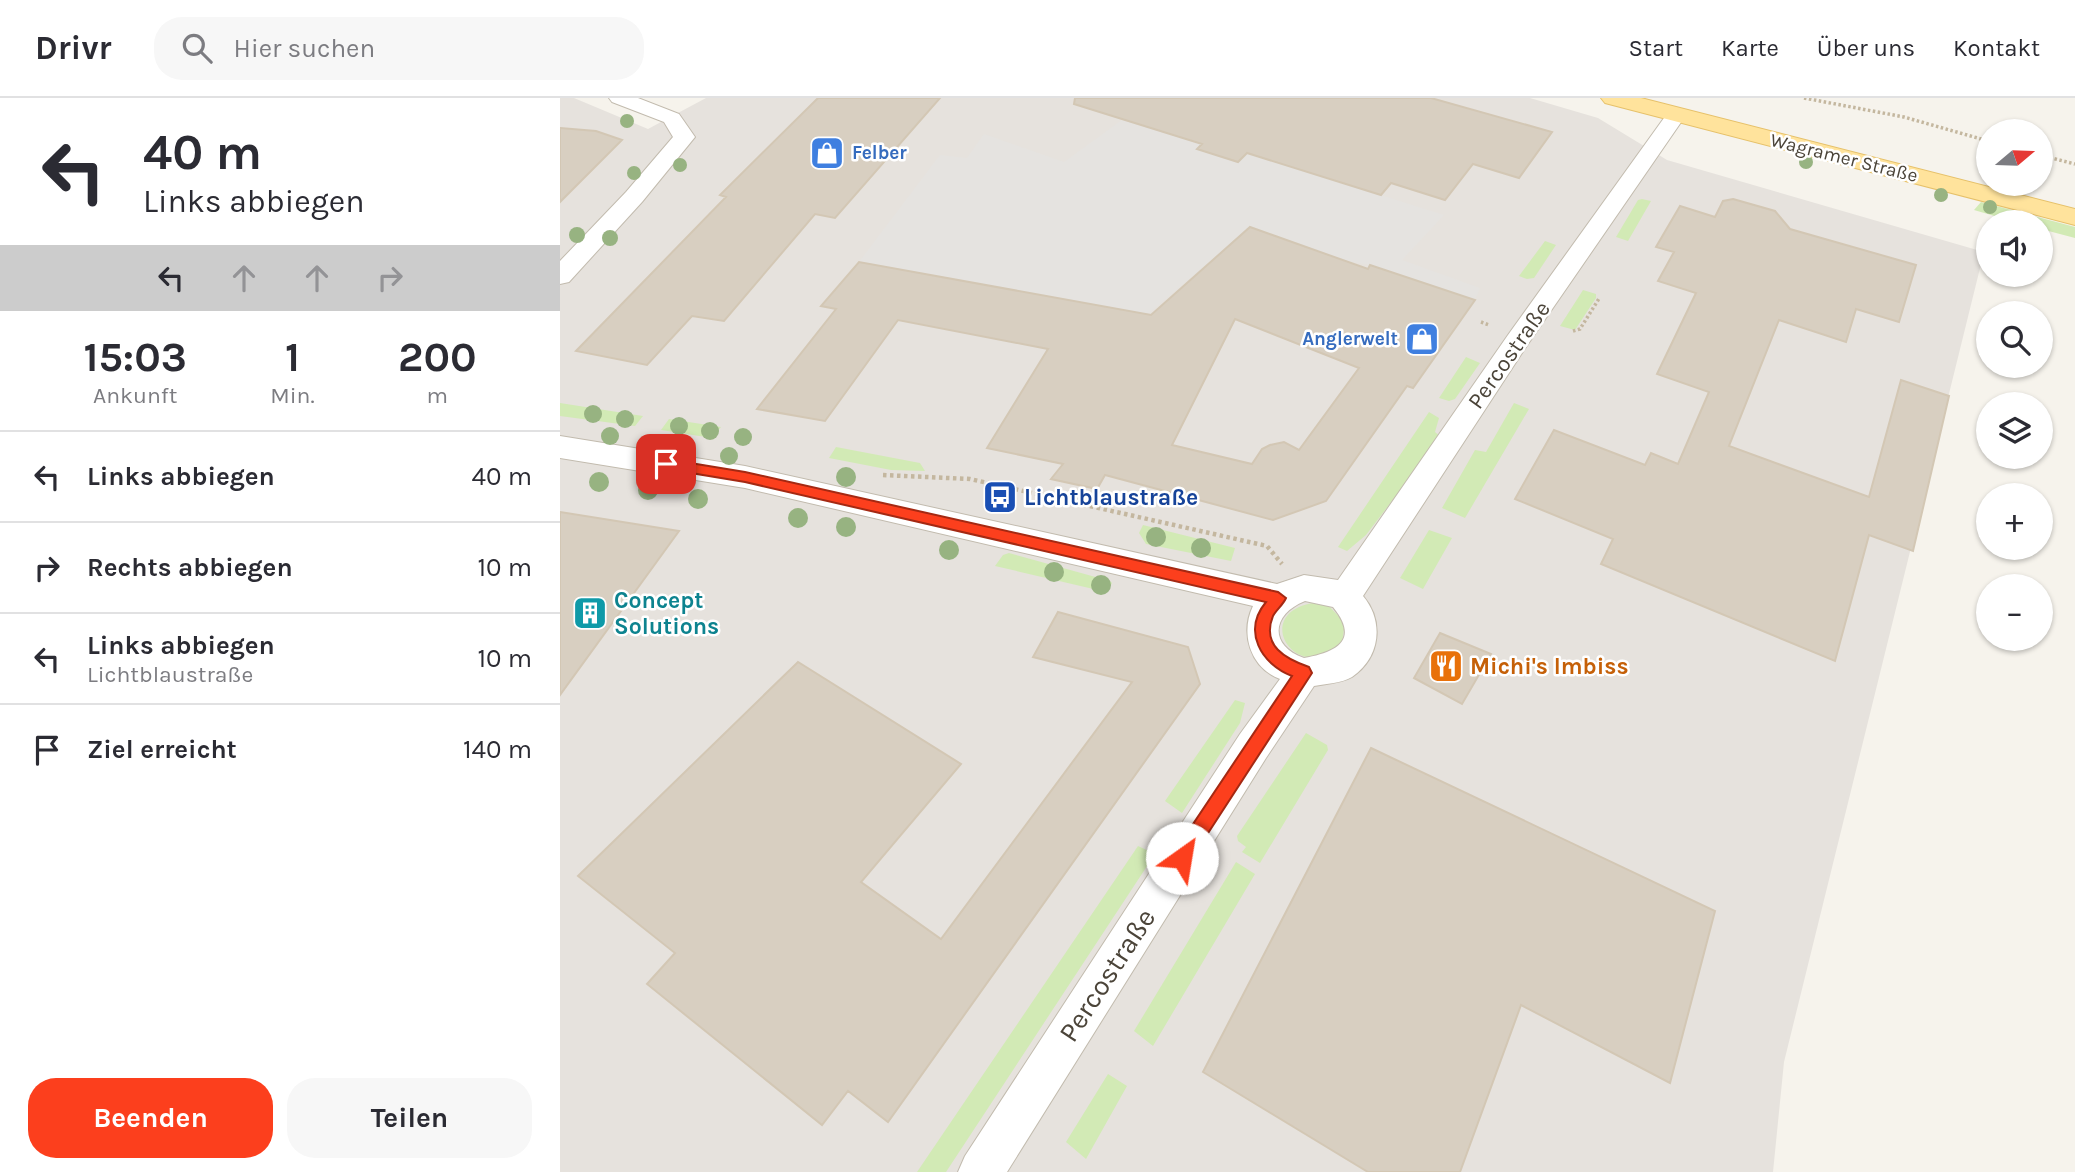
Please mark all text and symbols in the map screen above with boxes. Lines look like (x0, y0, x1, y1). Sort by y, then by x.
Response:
search box (154, 17, 644, 80)
text: Drivr (35, 29, 112, 67)
icon: search (178, 29, 216, 67)
text: Hier suchen (234, 33, 375, 64)
text: Start (1629, 34, 1683, 62)
text: Karte (1721, 34, 1779, 62)
text: Über uns (1817, 34, 1915, 62)
text: Kontakt (1953, 34, 2040, 62)
north arrow (1976, 119, 2053, 196)
map controls (1976, 119, 2053, 651)
text: 40 m (143, 124, 262, 181)
icon: left (28, 126, 119, 217)
street label: Wagramer Straße (1768, 129, 1920, 187)
shop icon: Felber (808, 134, 846, 172)
place label: Felber (852, 142, 907, 164)
text: Links abbiegen (143, 183, 365, 220)
button: sound (1976, 210, 2053, 287)
icon: left (152, 259, 190, 297)
icon: ahead (225, 259, 263, 297)
icon: ahead (298, 259, 336, 297)
icon: right (371, 259, 409, 297)
street label: Percostraße (1462, 296, 1556, 414)
button: search (1976, 301, 2053, 378)
shop icon: Anglerwelt (1403, 320, 1441, 358)
place label: Anglerwelt (1302, 328, 1398, 350)
text: 15:03 (83, 332, 187, 382)
text: 1 (285, 332, 300, 382)
text: 200 (398, 332, 477, 382)
text: Ankunft (93, 382, 177, 409)
text: Min. (270, 382, 315, 409)
text: m (427, 382, 448, 409)
button: layers (1976, 392, 2053, 469)
pin (636, 434, 696, 494)
icon: arrive (647, 445, 685, 483)
icon: left (28, 458, 66, 496)
text: Links abbiegen (87, 461, 275, 492)
text: 40 m (472, 461, 532, 492)
bus stop icon: Lichtblaustraße (981, 478, 1019, 516)
button: + (1976, 483, 2053, 560)
place label: Lichtblaustraße (1024, 484, 1198, 511)
icon: right (28, 549, 66, 587)
text: Rechts abbiegen (87, 552, 293, 583)
text: 10 m (477, 552, 532, 583)
button: − (1976, 574, 2053, 651)
place label: Concept Solutions (614, 587, 719, 640)
building icon: Concept Solutions (571, 594, 609, 632)
text: Links abbiegen (87, 630, 275, 661)
icon: left (28, 640, 66, 678)
text: 10 m (477, 643, 532, 674)
restaurant icon: Michi's Imbiss (1427, 647, 1465, 685)
place label: Michi's Imbiss (1470, 653, 1629, 680)
text: Lichtblaustraße (87, 661, 253, 688)
icon: arrive (28, 731, 66, 769)
text: Ziel erreicht (87, 734, 237, 765)
text: 140 m (463, 734, 532, 765)
position arrow (1145, 821, 1219, 895)
street label: Percostraße (1052, 902, 1162, 1048)
button: Beenden (28, 1078, 273, 1158)
button: Teilen (287, 1078, 532, 1158)

